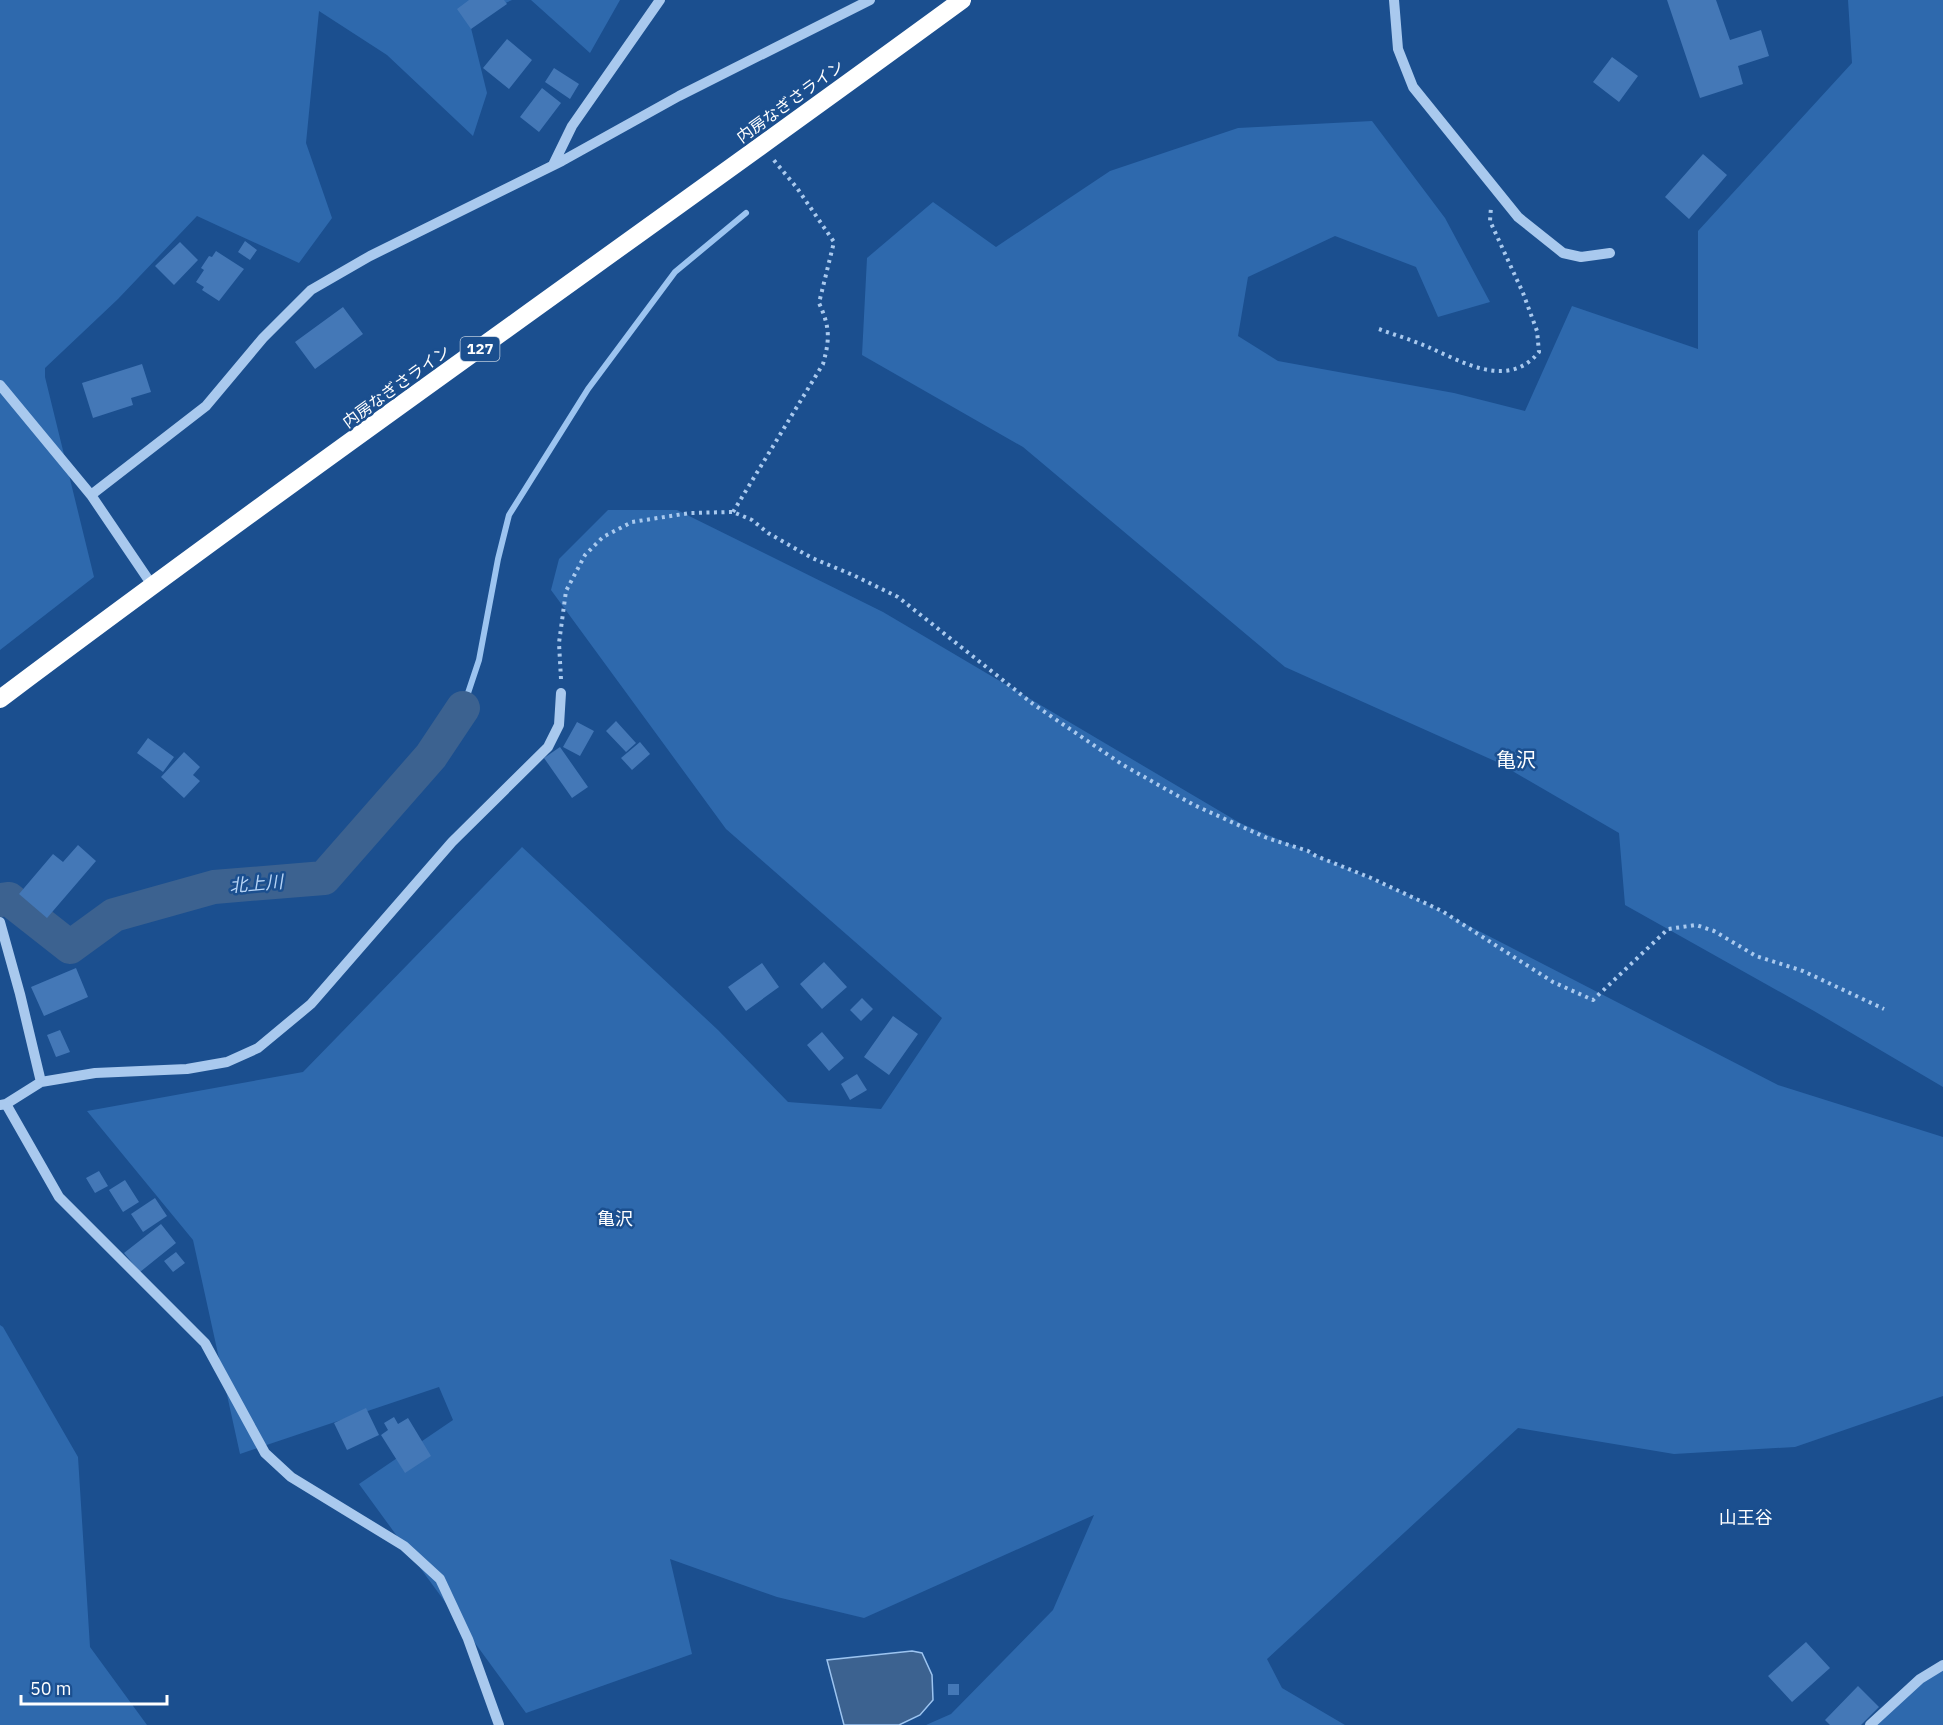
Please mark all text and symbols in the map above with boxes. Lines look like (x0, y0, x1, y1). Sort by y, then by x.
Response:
street label: 内房なぎさライン (732, 55, 848, 147)
road number: 127 (460, 337, 500, 361)
street label: 内房なぎさライン (338, 340, 454, 432)
district label: 亀沢 (1496, 746, 1536, 773)
water label: 北上川 (228, 870, 286, 897)
district label: 亀沢 (597, 1207, 633, 1230)
district label: 山王谷 (1719, 1506, 1773, 1529)
scale bar (21, 1668, 166, 1706)
text: 50 m (30, 1677, 72, 1700)

